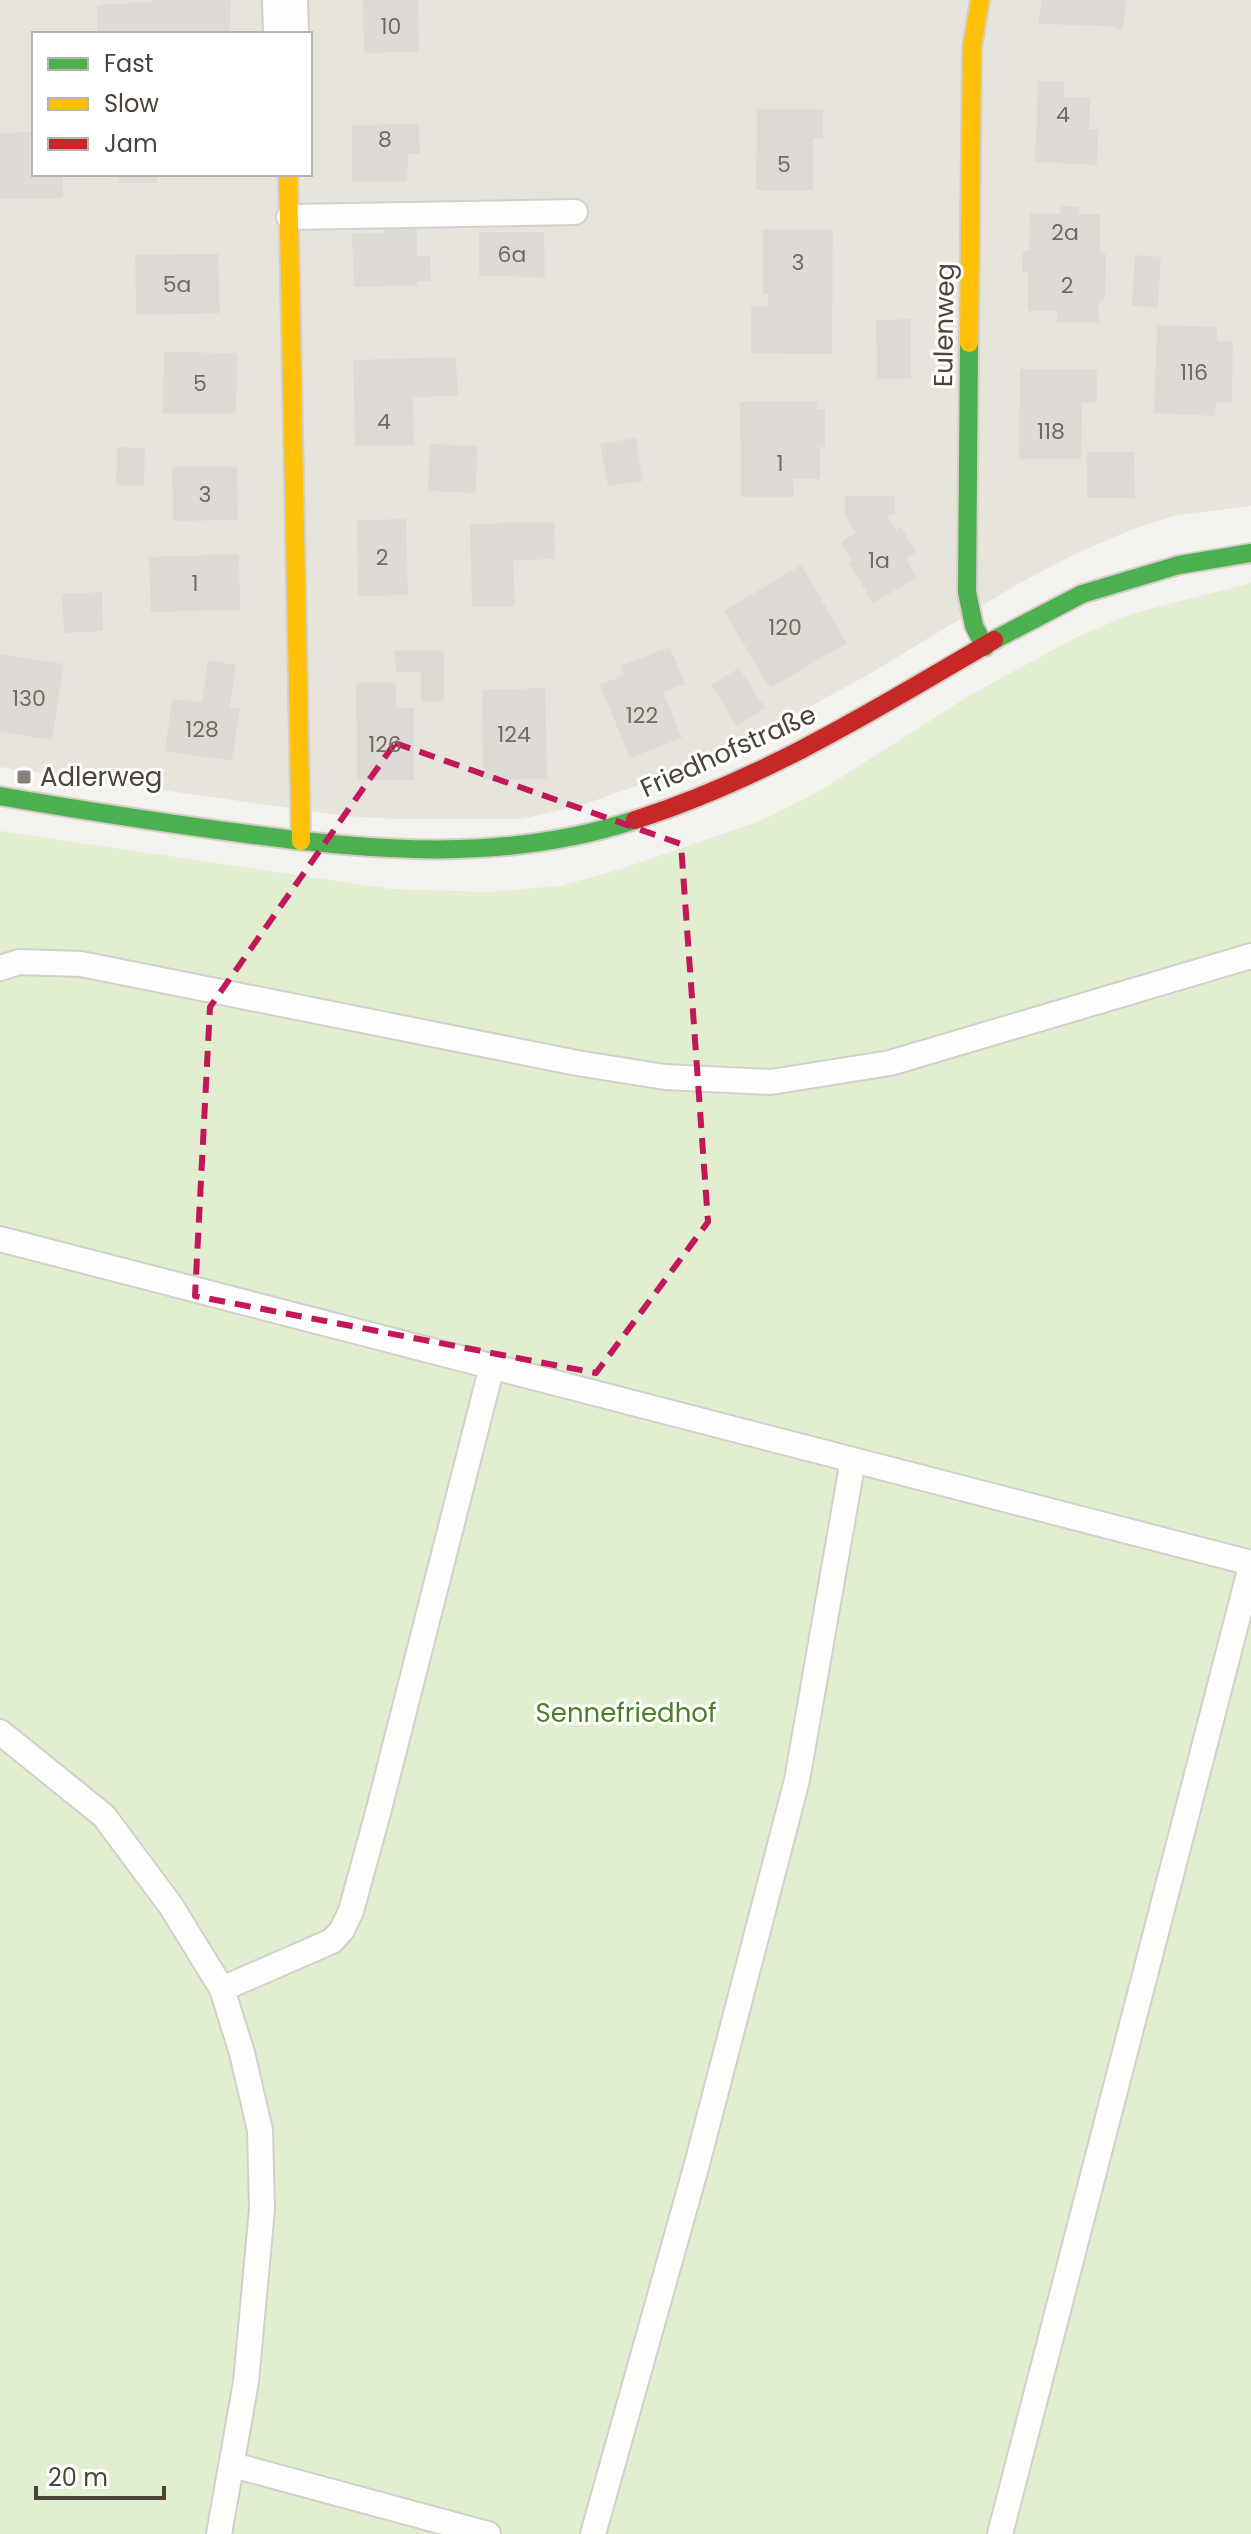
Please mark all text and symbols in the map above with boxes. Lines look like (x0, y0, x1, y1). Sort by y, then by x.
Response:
house number: 10 (381, 11, 401, 42)
legend (32, 32, 312, 176)
text: Fast (104, 47, 154, 80)
text: Slow (104, 87, 159, 120)
house number: 4 (1056, 99, 1070, 130)
house number: 8 (378, 124, 392, 155)
text: Jam (104, 127, 158, 160)
house number: 5 (777, 149, 791, 180)
house number: 2a (1051, 217, 1079, 248)
house number: 6a (498, 239, 526, 270)
house number: 3 (792, 247, 804, 278)
street label: Eulenweg (925, 263, 963, 387)
house number: 5a (163, 269, 191, 300)
house number: 2 (1061, 270, 1073, 301)
house number: 116 (1180, 357, 1208, 388)
house number: 5 (193, 368, 207, 399)
house number: 4 (377, 406, 391, 437)
house number: 118 (1037, 416, 1065, 447)
house number: 1 (776, 448, 784, 479)
house number: 3 (199, 479, 211, 510)
house number: 2 (376, 542, 388, 573)
house number: 1a (868, 545, 890, 576)
house number: 1 (191, 568, 199, 599)
house number: 120 (768, 612, 802, 643)
house number: 130 (12, 683, 46, 714)
street label: Friedhofstraße (634, 696, 822, 806)
house number: 122 (626, 700, 658, 731)
house number: 128 (185, 714, 219, 745)
house number: 124 (497, 719, 531, 750)
house number: 126 (368, 729, 402, 760)
place label: Adlerweg (40, 759, 162, 795)
marker: Adlerweg (15, 768, 33, 786)
park label: Sennefriedhof (536, 1695, 716, 1731)
scale bar (36, 2450, 164, 2500)
text: 20 m (48, 2461, 108, 2494)

